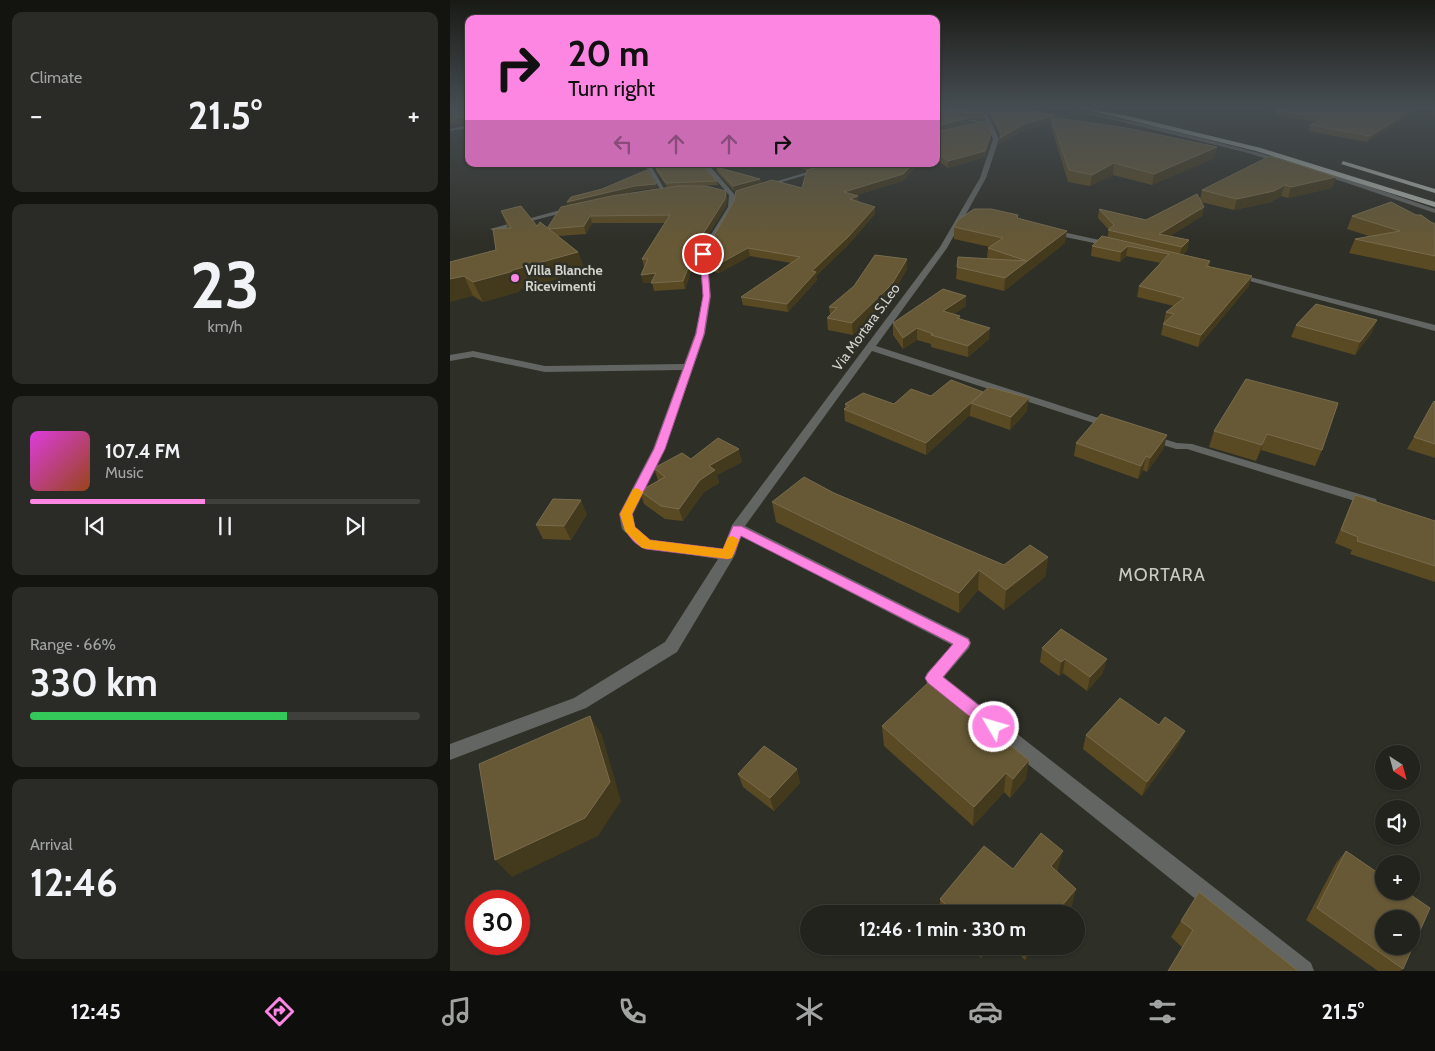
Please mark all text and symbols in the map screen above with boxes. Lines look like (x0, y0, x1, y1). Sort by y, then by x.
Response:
text: 20 m (568, 32, 650, 75)
icon: right (485, 35, 550, 100)
text: Climate (30, 68, 82, 87)
text: Turn right (568, 75, 655, 102)
text: 21.5° (188, 92, 262, 139)
text: − (30, 98, 42, 132)
text: + (408, 98, 420, 132)
icon: left (609, 130, 637, 158)
icon: ahead (662, 130, 690, 158)
icon: ahead (715, 130, 743, 158)
icon: right (768, 130, 796, 158)
pin (682, 233, 724, 275)
icon: arrive (689, 240, 717, 268)
text: 23 (190, 245, 260, 324)
place label: Villa Blanche Ricevimenti (525, 261, 603, 295)
marker: Villa Blanche Ricevimenti (509, 272, 521, 284)
street label: Via Mortara S.Leo (828, 279, 904, 374)
text: km/h (207, 317, 243, 336)
text: 107.4 FM (105, 440, 180, 463)
text: Music (105, 463, 143, 482)
icon: previous (81, 512, 109, 540)
icon: pause (211, 512, 239, 540)
icon: next (341, 512, 369, 540)
district label: MORTARA (1118, 564, 1206, 586)
text: Range · 66% (30, 635, 116, 654)
text: 330 km (30, 659, 158, 706)
position arrow (967, 700, 1019, 752)
north arrow (1375, 745, 1420, 790)
map controls (1375, 745, 1420, 955)
button: sound (1375, 800, 1420, 845)
text: Arrival (30, 835, 73, 854)
button: + (1375, 855, 1420, 900)
text: 12:46 (30, 859, 118, 906)
speed limit sign: 30 (465, 890, 530, 955)
button: − (1375, 910, 1420, 955)
text: 12:46 · 1 min · 330 m (859, 918, 1026, 941)
icon: directions (262, 994, 297, 1029)
icon: music (439, 994, 474, 1029)
icon: phone (615, 994, 650, 1029)
icon: climate (792, 994, 827, 1029)
icon: car (968, 994, 1003, 1029)
icon: filters (1145, 994, 1180, 1029)
text: 12:45 (71, 998, 121, 1025)
text: 21.5° (1321, 998, 1364, 1025)

